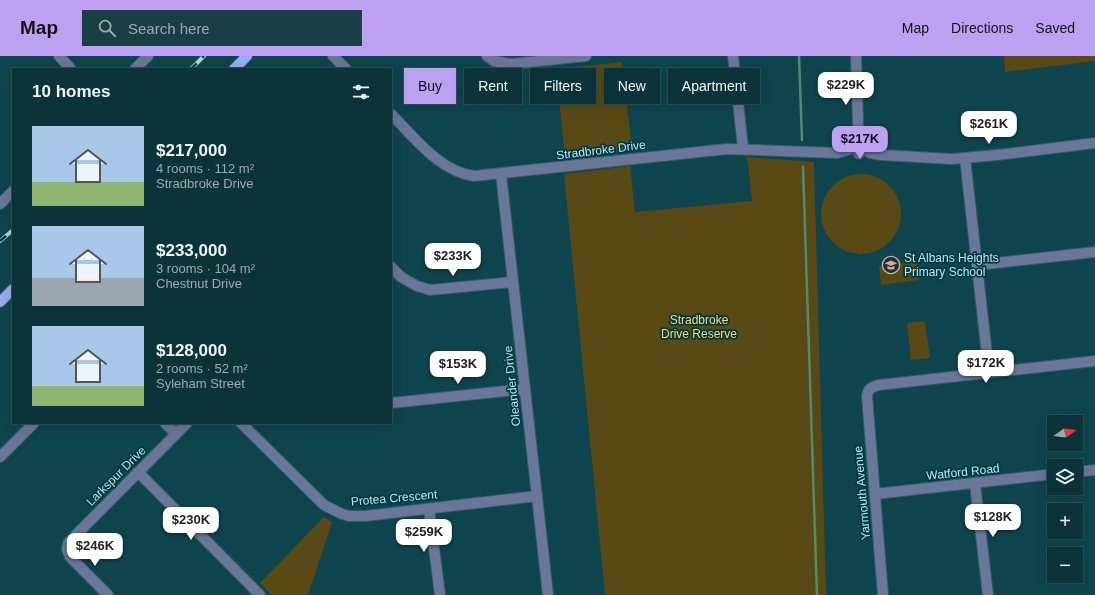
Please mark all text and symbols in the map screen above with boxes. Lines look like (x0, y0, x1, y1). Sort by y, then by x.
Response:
search box (82, 10, 362, 46)
text: Map (20, 17, 58, 38)
icon: search (96, 17, 118, 39)
text: Search here (128, 20, 210, 37)
text: Map (902, 20, 929, 36)
text: Directions (951, 20, 1013, 36)
text: Saved (1035, 20, 1075, 36)
chip: Buy (404, 68, 456, 104)
chip: Rent (464, 68, 522, 104)
chip: Filters (530, 68, 596, 104)
chip: New (604, 68, 660, 104)
chip: Apartment (668, 68, 760, 104)
pin: $229K (818, 72, 874, 106)
text: $229K (827, 77, 865, 92)
icon: filters (350, 81, 372, 103)
text: 10 homes (32, 82, 110, 101)
pin: $261K (961, 111, 1017, 145)
text: $261K (970, 116, 1008, 131)
pin: $217K (832, 126, 888, 160)
text: $217K (841, 131, 879, 146)
street label: Stradbroke Drive (555, 138, 647, 162)
text: $217,000 (156, 141, 227, 160)
icon: home (64, 142, 112, 190)
text: 4 rooms · 112 m² (156, 161, 254, 176)
text: Stradbroke Drive (156, 176, 254, 191)
text: $233,000 (156, 241, 227, 260)
icon: home (64, 242, 112, 290)
pin: $233K (425, 243, 481, 277)
text: $233K (434, 248, 472, 263)
place label: St Albans Heights Primary School (904, 251, 999, 279)
school or university icon: St Albans Heights Primary School (881, 255, 901, 275)
text: 3 rooms · 104 m² (156, 261, 255, 276)
text: Chestnut Drive (156, 276, 242, 291)
park label: Stradbroke Drive Reserve (661, 313, 737, 341)
text: $128,000 (156, 341, 227, 360)
icon: home (64, 342, 112, 390)
street label: Oleander Drive (501, 345, 523, 427)
pin: $172K (958, 350, 1014, 384)
pin: $153K (430, 351, 486, 385)
text: $172K (967, 355, 1005, 370)
text: $153K (439, 356, 477, 371)
text: 2 rooms · 52 m² (156, 361, 248, 376)
text: Syleham Street (156, 376, 245, 391)
north arrow (1047, 415, 1083, 451)
map controls (1047, 415, 1083, 583)
street label: Larkspur Drive (83, 443, 149, 509)
street label: Yarmouth Avenue (851, 445, 873, 541)
button: layers (1047, 459, 1083, 495)
street label: Watford Road (926, 461, 1000, 483)
street label: Protea Crescent (350, 487, 438, 509)
button: + (1047, 503, 1083, 539)
pin: $128K (965, 504, 1021, 538)
pin: $230K (163, 507, 219, 541)
text: $128K (974, 509, 1012, 524)
text: $230K (172, 512, 210, 527)
pin: $259K (396, 519, 452, 553)
text: $259K (405, 524, 443, 539)
pin: $246K (67, 533, 123, 567)
text: $246K (76, 538, 114, 553)
button: − (1047, 547, 1083, 583)

